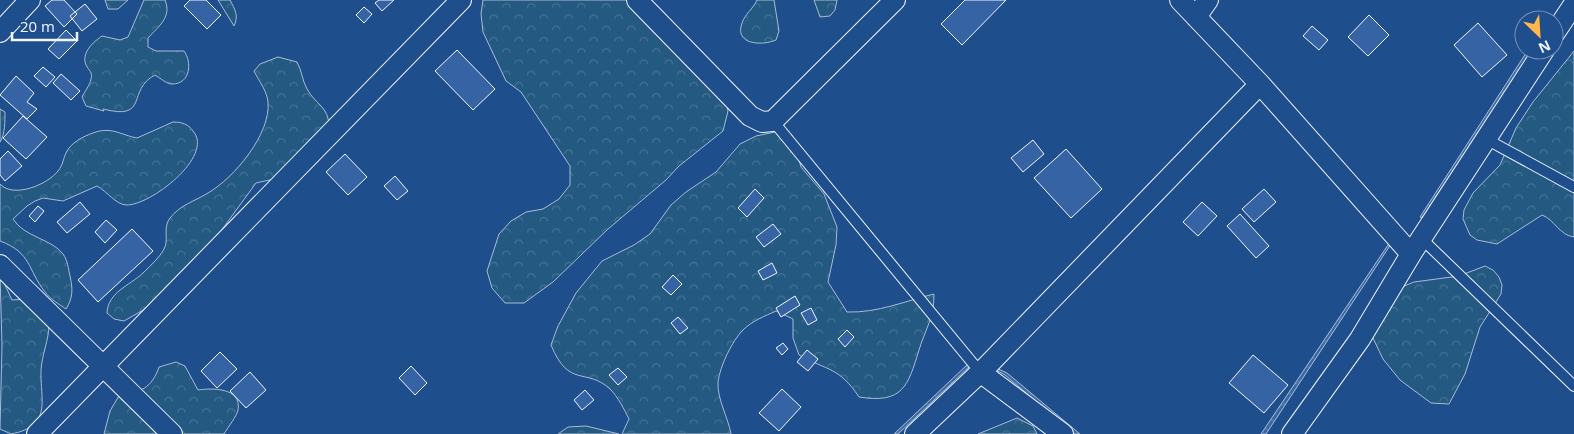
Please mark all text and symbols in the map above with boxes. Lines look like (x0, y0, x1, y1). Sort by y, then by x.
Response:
scale bar (12, 10, 78, 42)
north arrow (1514, 10, 1564, 60)
text: 20 m (20, 16, 55, 36)
text: N (1536, 36, 1554, 58)

